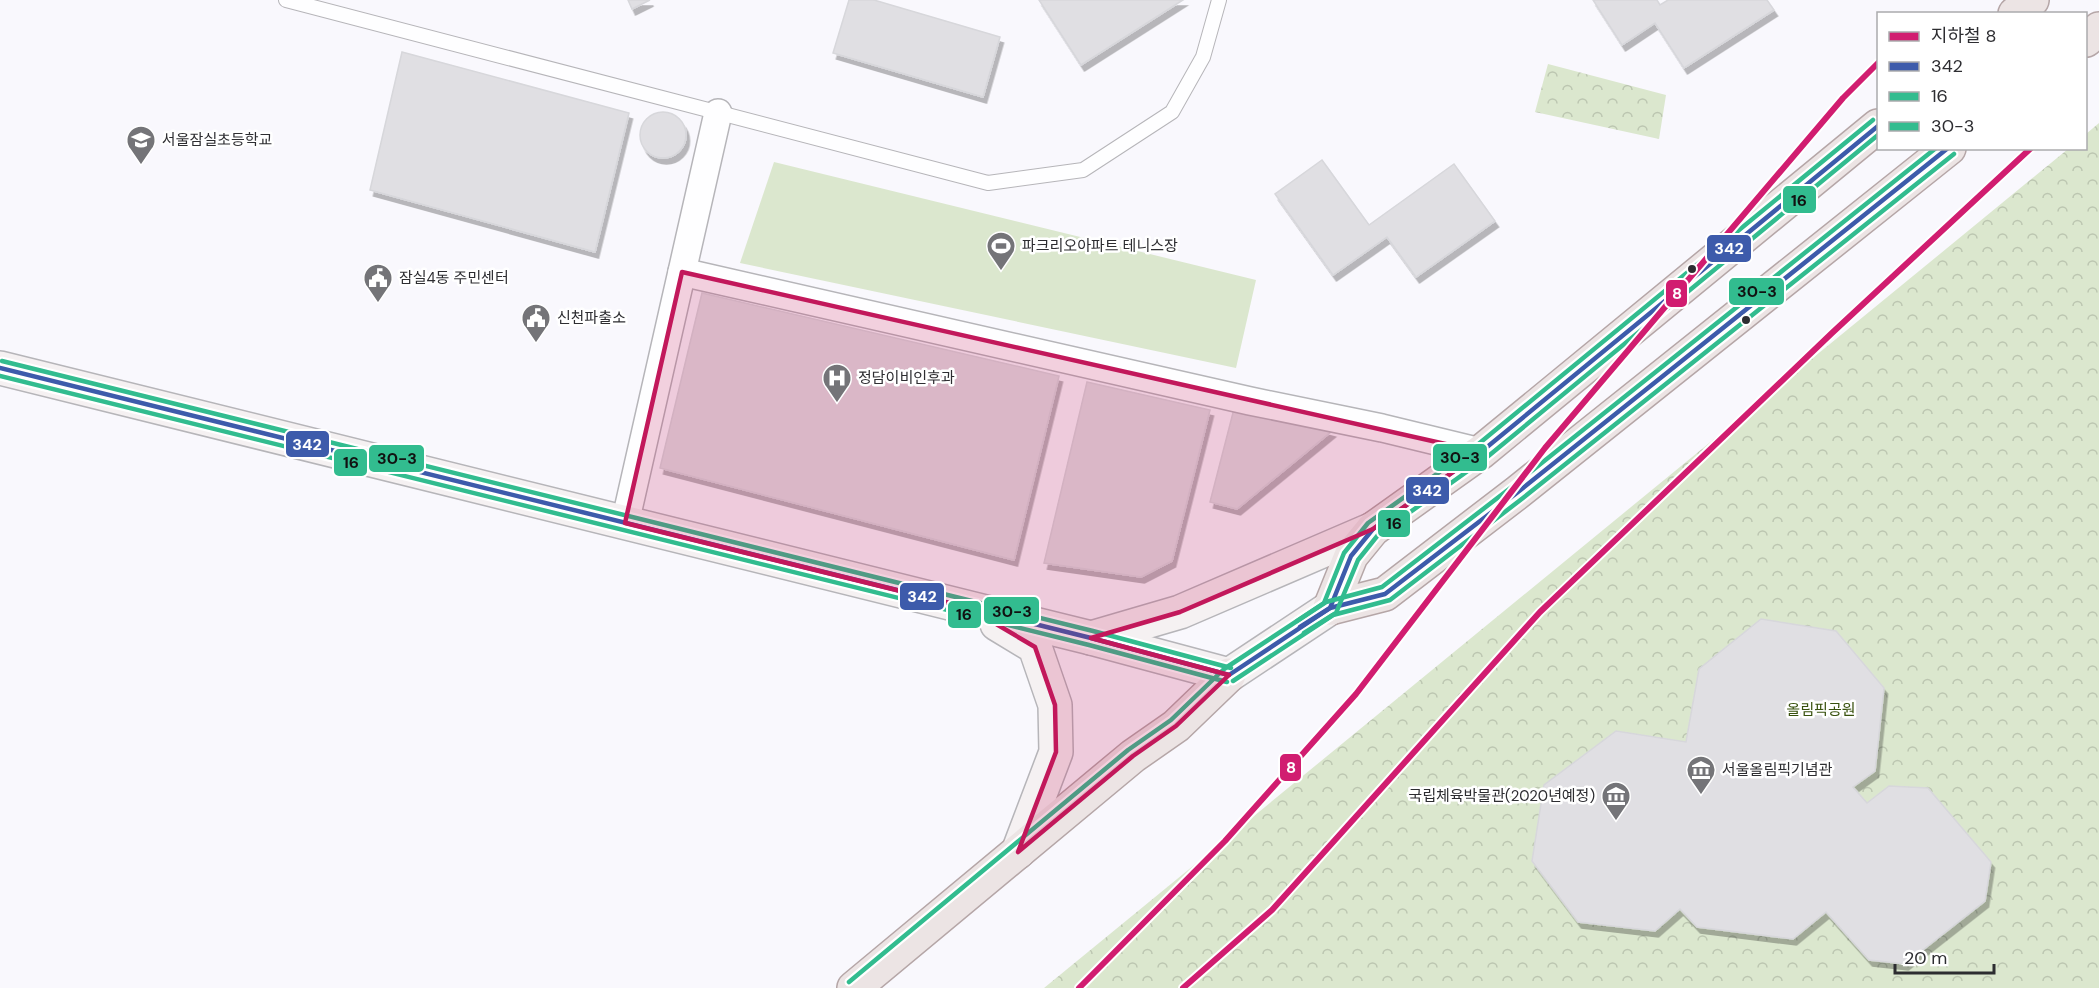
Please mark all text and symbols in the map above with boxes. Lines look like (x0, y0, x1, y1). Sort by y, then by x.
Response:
legend (1877, 12, 2087, 150)
text: 지하철 8 (1931, 24, 1996, 48)
text: 342 (1931, 54, 1963, 78)
text: 16 (1931, 84, 1948, 108)
text: 30-3 (1931, 114, 1974, 138)
school or university icon: 서울잠실초등학교 (125, 124, 157, 166)
place label: 서울잠실초등학교 (162, 130, 272, 150)
line badge: 16 (1782, 185, 1817, 214)
text: 16 (1791, 190, 1807, 211)
sports icon: 파크리오아파트 테니스장 (985, 230, 1017, 272)
line badge: 342 (1706, 234, 1752, 263)
place label: 파크리오아파트 테니스장 (1022, 236, 1178, 256)
text: 342 (1714, 238, 1744, 259)
public building icon: 잠실4동 주민센터 (362, 262, 394, 304)
unlabelled marker (1686, 263, 1698, 275)
place label: 잠실4동 주민센터 (399, 268, 509, 288)
line badge: 30-3 (1728, 277, 1785, 306)
line badge: 8 (1665, 279, 1688, 308)
text: 30-3 (1737, 281, 1777, 302)
text: 8 (1672, 283, 1682, 304)
public building icon: 신천파출소 (520, 302, 552, 344)
place label: 신천파출소 (557, 308, 626, 328)
unlabelled marker (1740, 314, 1752, 326)
hospital icon: 정담이비인후과 (821, 362, 853, 404)
place label: 정담이비인후과 (858, 368, 955, 388)
line badge: 342 (285, 430, 330, 458)
text: 342 (292, 434, 322, 455)
line badge: 30-3 (1432, 443, 1488, 472)
line badge: 30-3 (368, 444, 425, 473)
text: 30-3 (1440, 447, 1480, 468)
line badge: 16 (333, 448, 368, 477)
text: 30-3 (377, 448, 417, 469)
text: 16 (343, 452, 359, 473)
line badge: 342 (1405, 476, 1450, 505)
text: 342 (1412, 480, 1442, 501)
line badge: 16 (1377, 509, 1411, 538)
text: 16 (1386, 513, 1402, 534)
line badge: 342 (899, 582, 945, 611)
text: 342 (907, 586, 937, 607)
line badge: 30-3 (983, 596, 1040, 625)
line badge: 16 (947, 600, 982, 629)
text: 30-3 (992, 601, 1032, 622)
text: 16 (956, 604, 972, 625)
park label: 올림픽공원 (1786, 700, 1856, 720)
line badge: 8 (1279, 753, 1302, 782)
museum icon: 서울올림픽기념관 (1685, 754, 1717, 796)
text: 8 (1286, 757, 1296, 778)
place label: 서울올림픽기념관 (1722, 760, 1833, 780)
museum icon: 국립체육박물관(2020년예정) (1600, 780, 1632, 822)
place label: 국립체육박물관(2020년예정) (1408, 786, 1595, 806)
scale bar (1895, 937, 1994, 975)
text: 20 m (1904, 946, 1947, 970)

